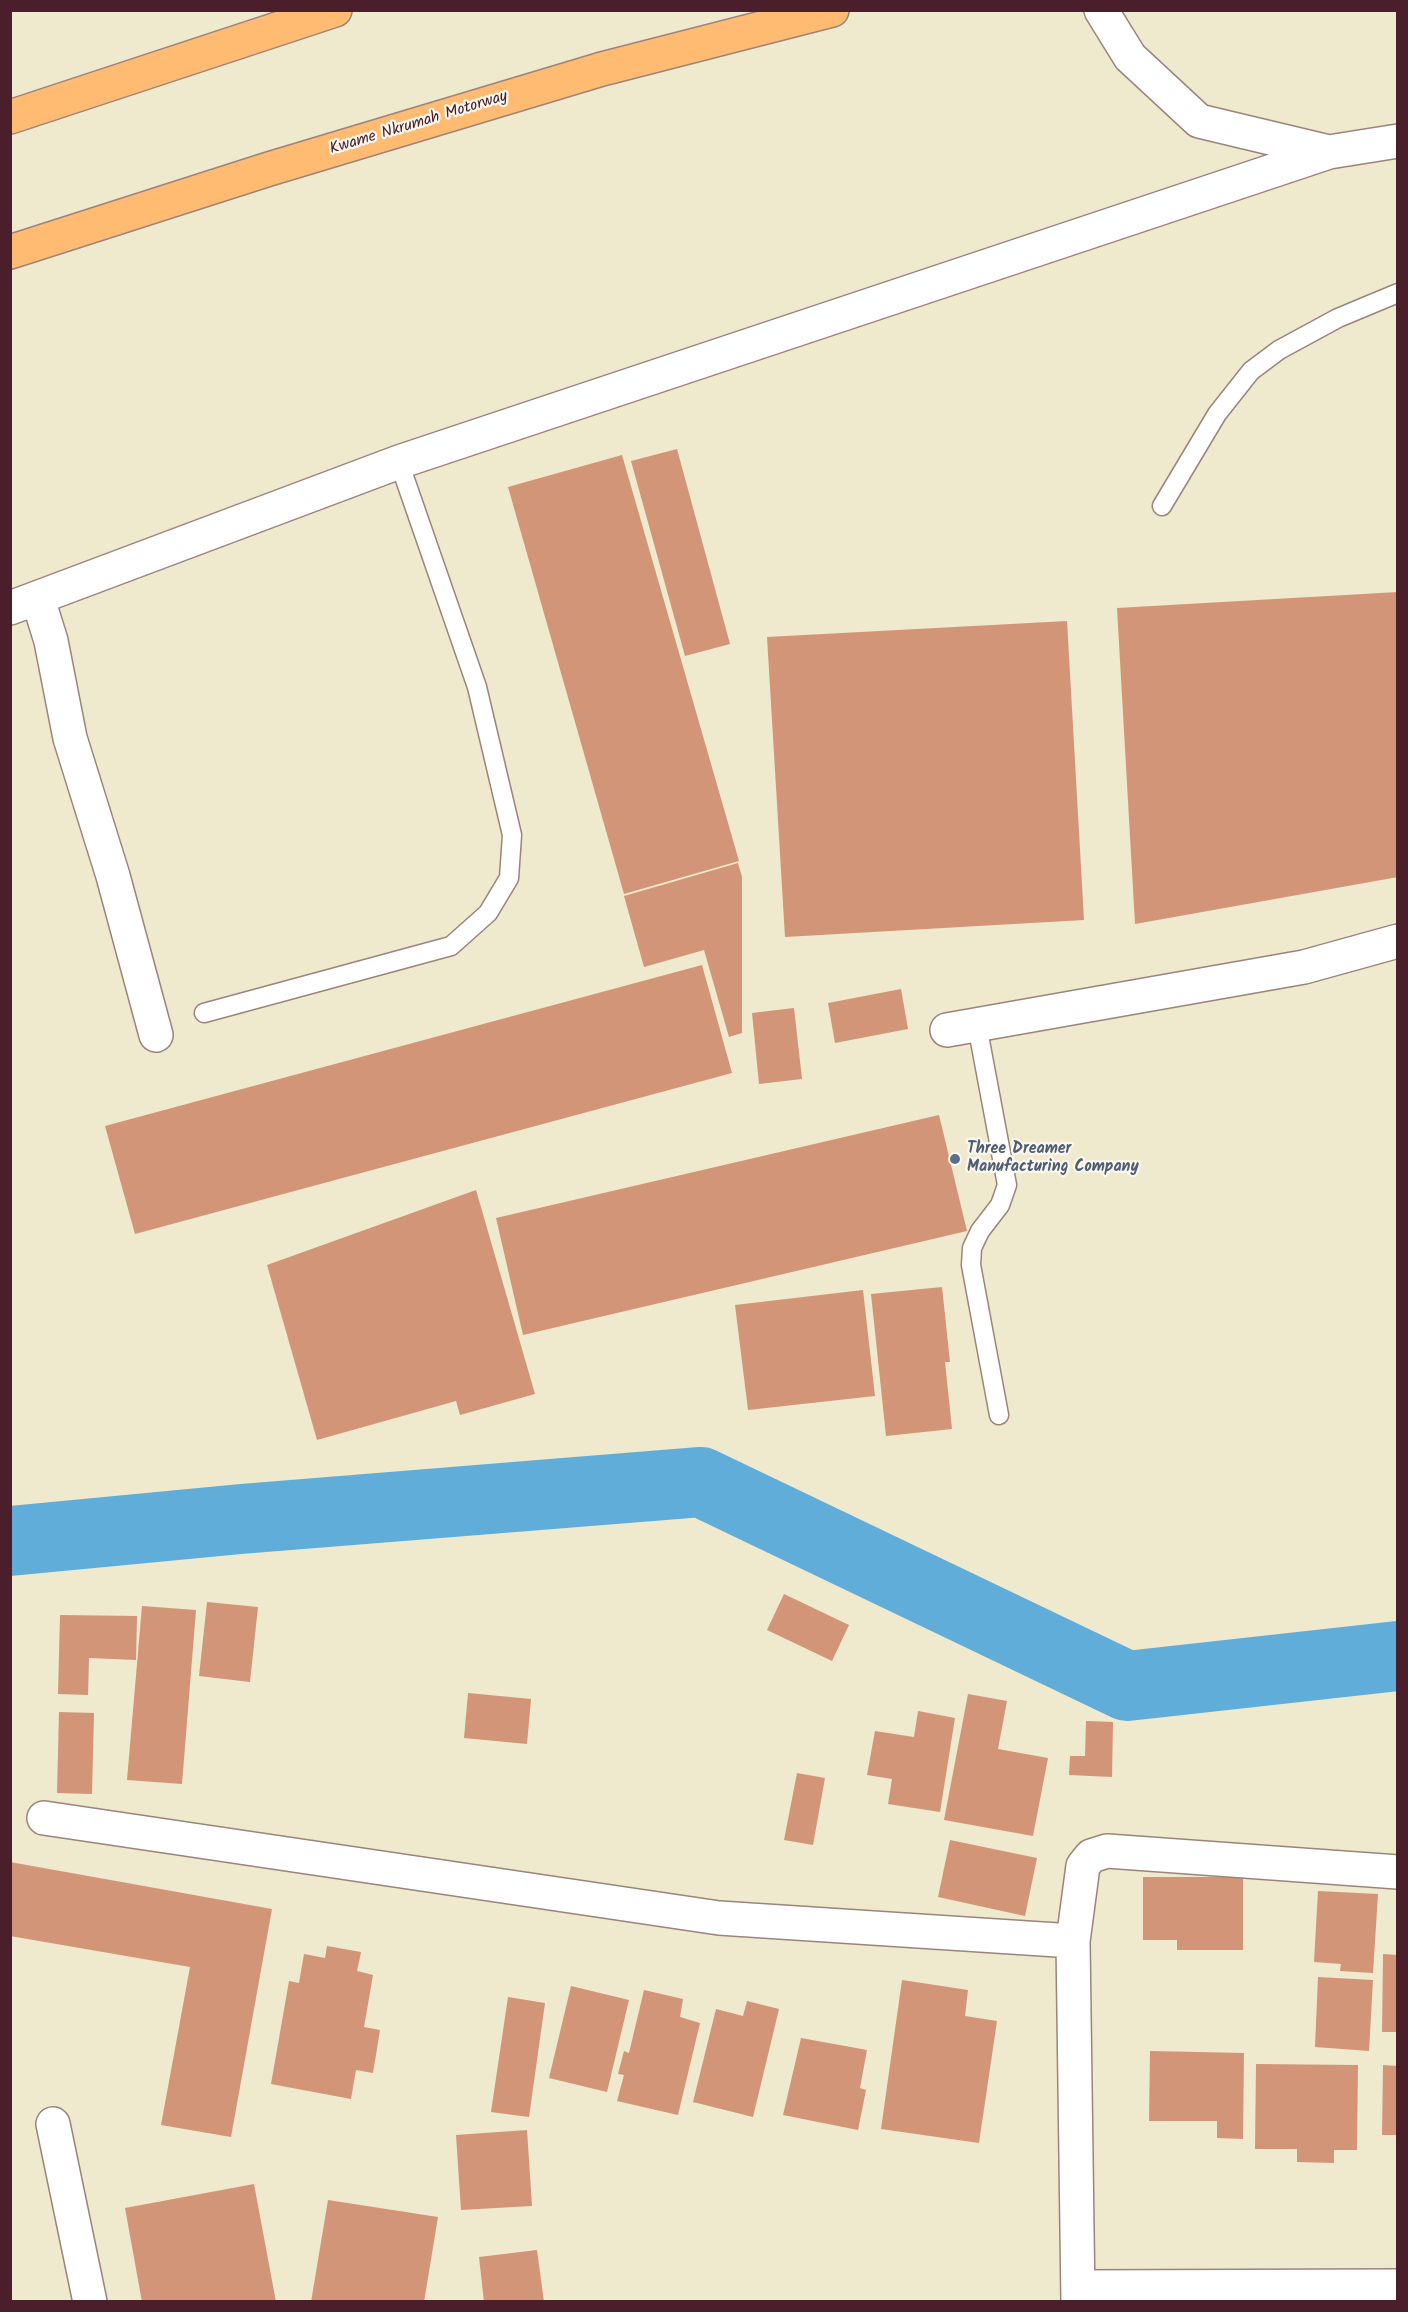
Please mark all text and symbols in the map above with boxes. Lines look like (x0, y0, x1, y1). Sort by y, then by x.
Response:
street label: Kwame Nkrumah Motorway (328, 88, 510, 160)
place label: Three Dreamer Manufacturing Company (967, 1140, 1139, 1178)
marker: Three Dreamer Manufacturing Company (948, 1152, 962, 1166)

